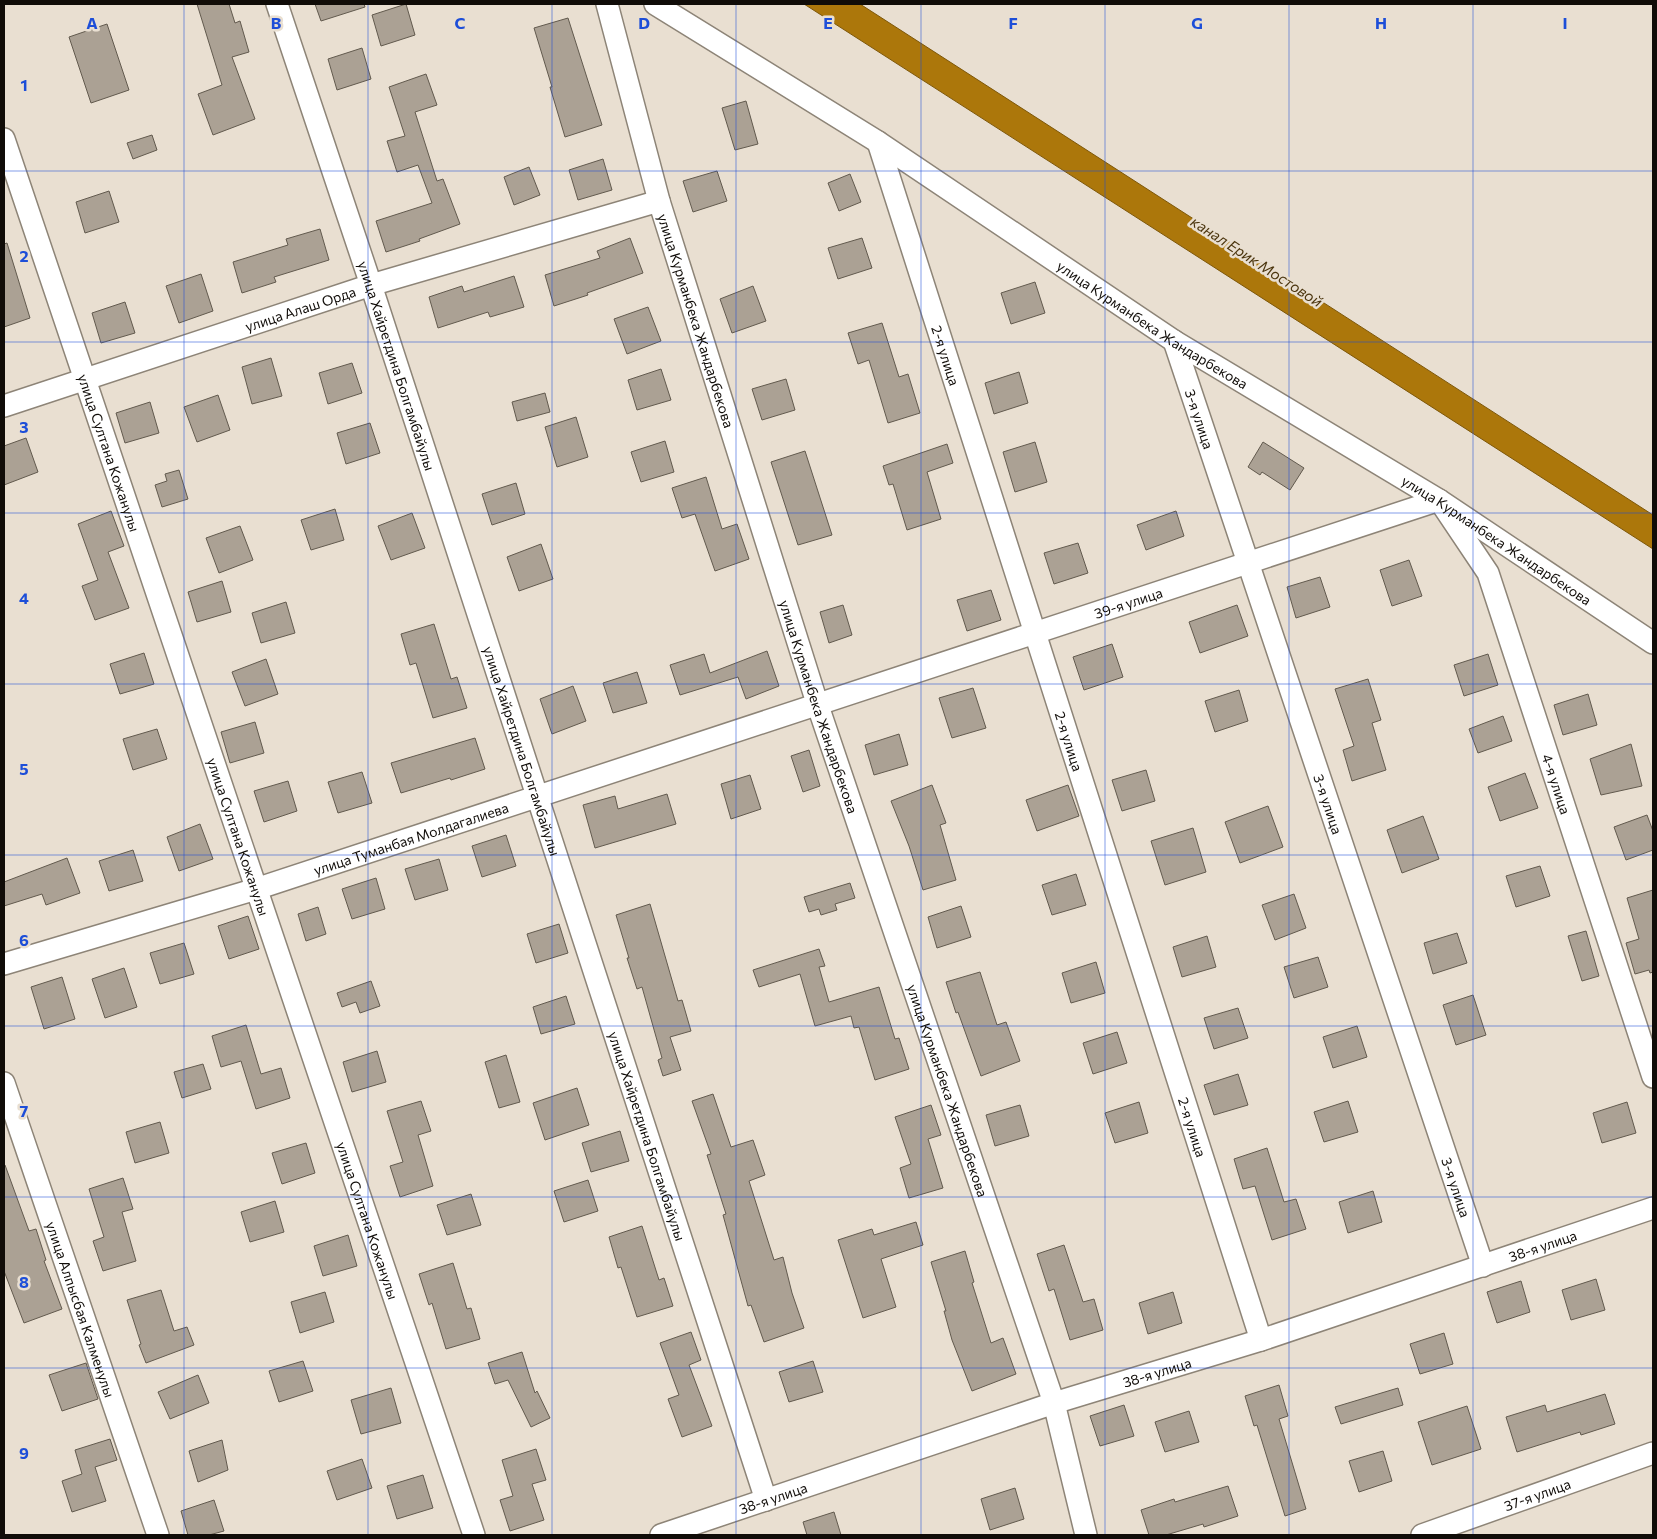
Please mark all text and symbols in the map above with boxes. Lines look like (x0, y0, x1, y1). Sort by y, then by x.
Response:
text: A (86, 13, 98, 32)
text: B (271, 13, 282, 32)
text: C (455, 13, 466, 32)
text: D (638, 13, 650, 32)
text: E (823, 13, 833, 32)
text: F (1008, 13, 1018, 32)
text: G (1191, 13, 1203, 32)
text: H (1375, 13, 1387, 32)
text: I (1562, 13, 1568, 32)
text: 1 (20, 75, 28, 94)
street label: улица Курманбека Жандарбекова (655, 211, 738, 430)
water label: канал Ерик Мостовой (1188, 212, 1326, 310)
text: 2 (19, 246, 29, 265)
street label: улица Курманбека Жандарбекова (1054, 257, 1251, 392)
street label: улица Хайретдина Болгамбайулы (355, 259, 439, 472)
street label: улица Алаш Орда (243, 282, 358, 334)
street label: 2-я улица (929, 323, 964, 388)
street label: улица Султана Кожанулы (75, 372, 144, 534)
street label: 3-я улица (1182, 387, 1218, 451)
text: 3 (19, 417, 29, 436)
street label: улица Курманбека Жандарбекова (1399, 471, 1595, 608)
street label: 39-я улица (1092, 583, 1164, 621)
text: 4 (19, 588, 29, 607)
street label: улица Курманбека Жандарбекова (777, 598, 862, 815)
street label: улица Хайретдина Болгамбайулы (480, 644, 564, 858)
street label: 2-я улица (1052, 709, 1087, 773)
street label: 4-я улица (1539, 751, 1575, 816)
street label: улица Султана Кожанулы (204, 755, 273, 918)
text: 5 (19, 759, 29, 778)
street label: 3-я улица (1311, 772, 1347, 836)
street label: улица Туманбая Молдагалиева (311, 798, 511, 878)
text: 6 (19, 930, 29, 949)
street label: улица Курманбека Жандарбекова (904, 982, 992, 1199)
street label: улица Хайретдина Болгамбайулы (606, 1029, 690, 1243)
street label: 2-я улица (1175, 1095, 1210, 1159)
text: 7 (20, 1101, 29, 1120)
street label: улица Султана Кожанулы (334, 1139, 403, 1301)
street label: 3-я улица (1439, 1155, 1475, 1219)
street label: улица Алпысбая Калменулы (43, 1219, 119, 1399)
street label: 38-я улица (1506, 1226, 1579, 1265)
text: 8 (19, 1272, 29, 1291)
street label: 38-я улица (1120, 1353, 1193, 1390)
text: 9 (19, 1443, 29, 1462)
street label: 37-я улица (1501, 1475, 1573, 1514)
street label: 38-я улица (737, 1478, 809, 1517)

